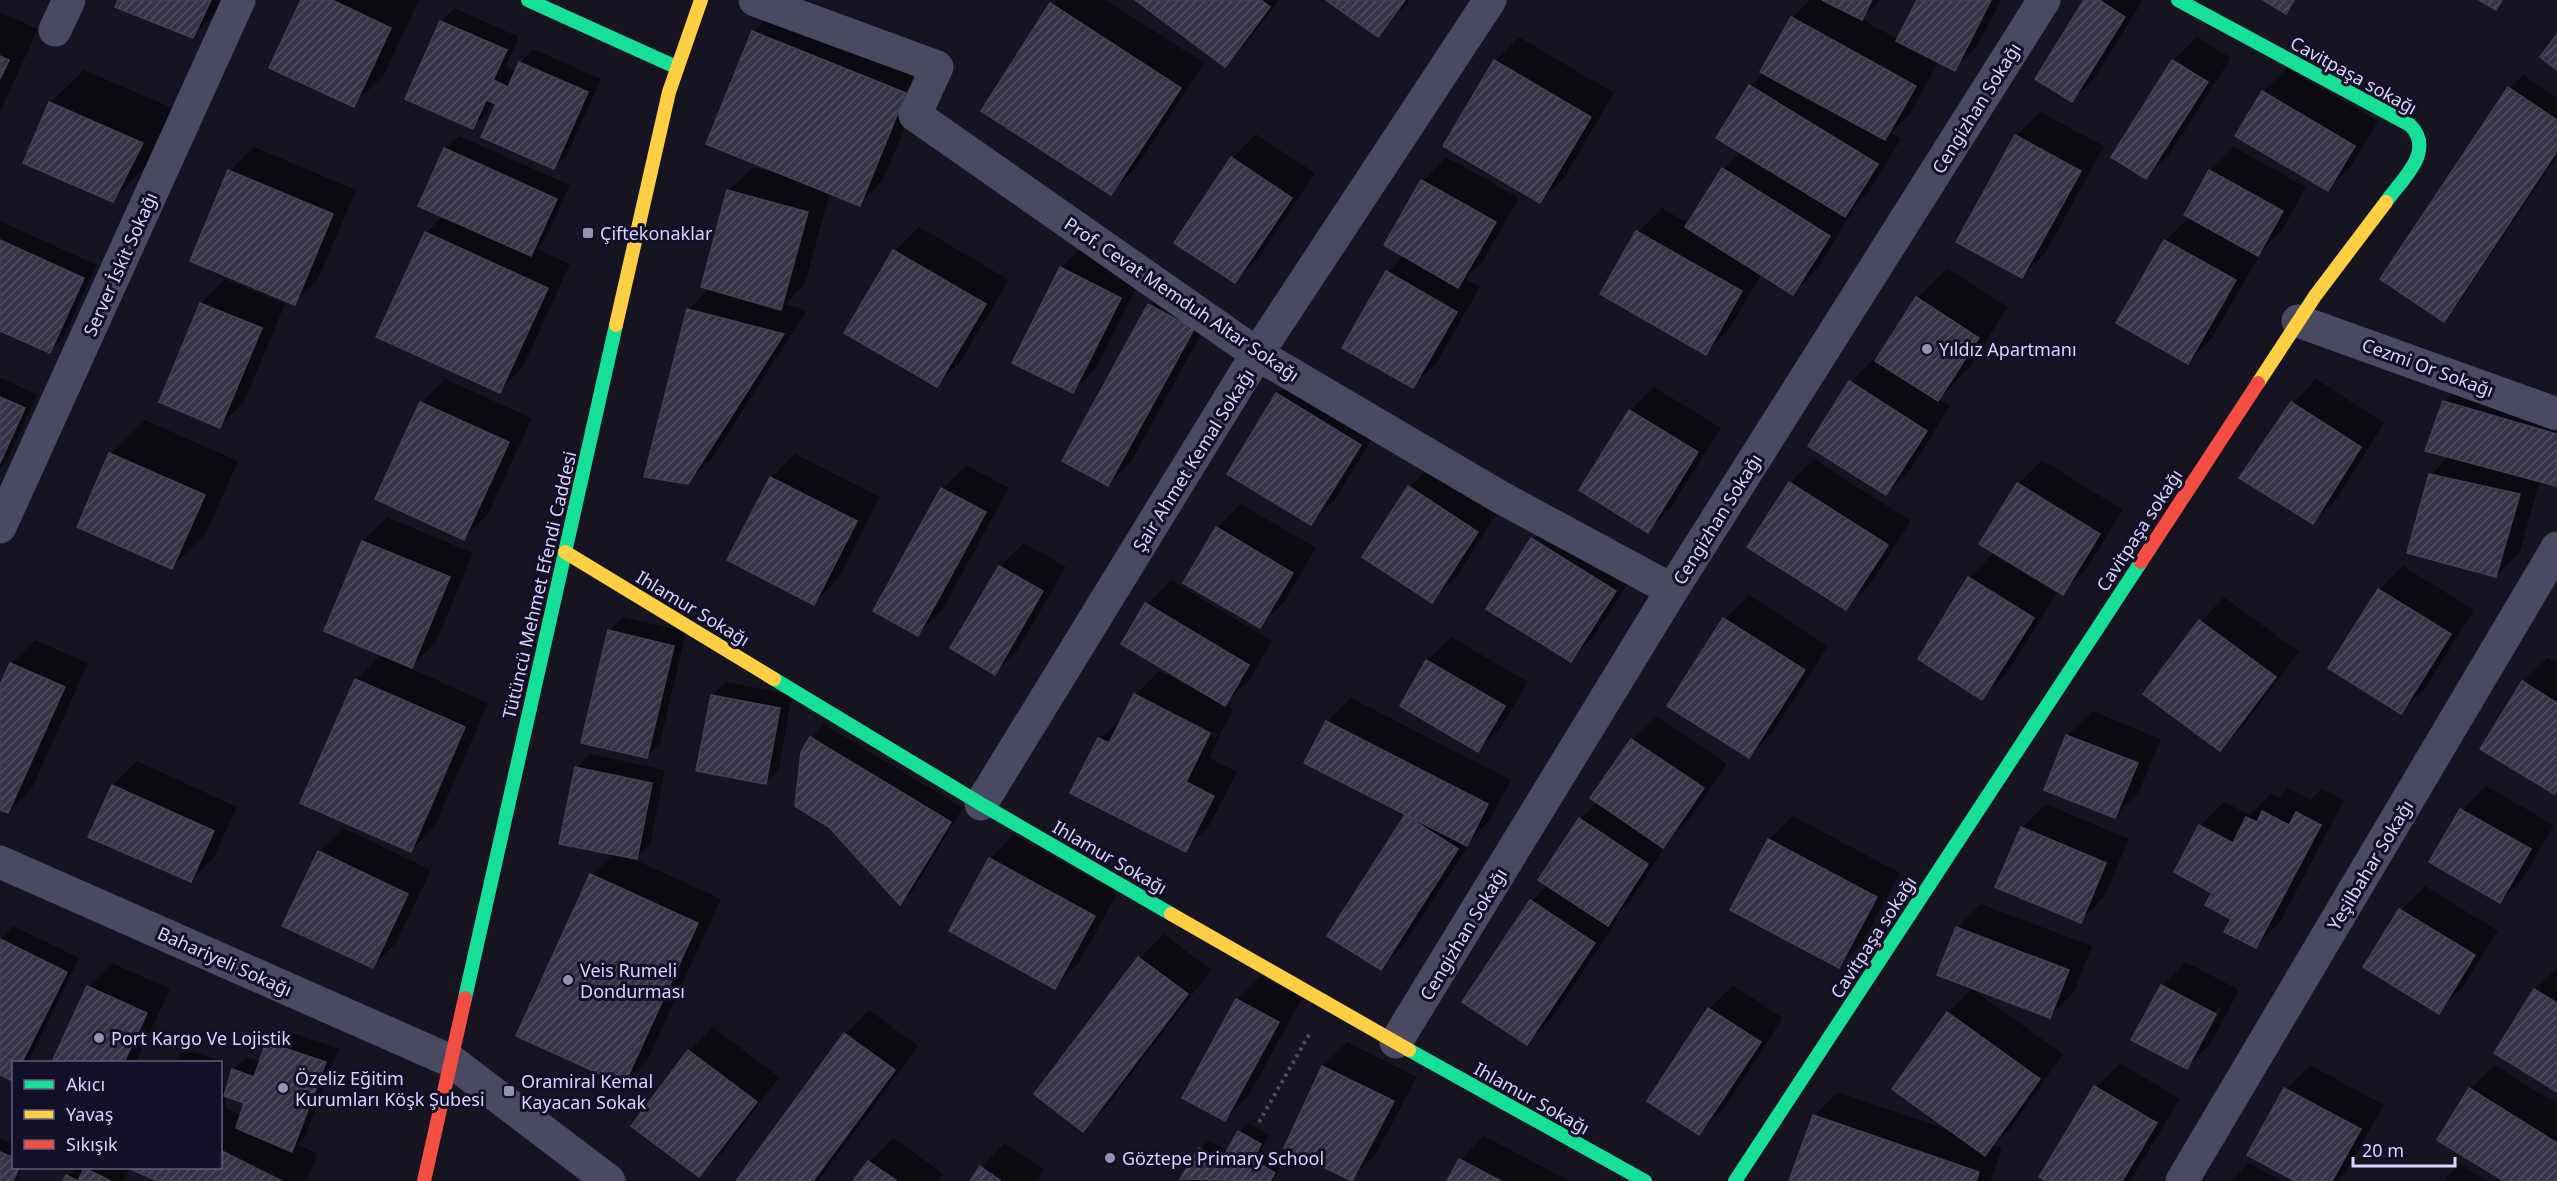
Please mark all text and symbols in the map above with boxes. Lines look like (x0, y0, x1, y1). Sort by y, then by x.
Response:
street label: Cavitpaşa sokağı (2286, 30, 2422, 120)
street label: Cengizhan Sokağı (1926, 38, 2026, 178)
street label: Server İskit Sokağı (77, 188, 163, 340)
street label: Prof. Cevat Memduh Altar Sokağı (1060, 211, 1304, 387)
place label: Çiftekonaklar (600, 221, 713, 245)
marker: Çiftekonaklar (581, 226, 595, 240)
street label: Cezmi Or Sokağı (2359, 332, 2497, 402)
place label: Yıldız Apartmanı (1939, 337, 2077, 361)
marker: Yıldız Apartmanı (1920, 342, 1934, 356)
street label: Şair Ahmet Kemal Sokağı (1127, 364, 1259, 556)
street label: Tütüncü Mehmet Efendi Caddesi (496, 449, 582, 721)
street label: Cengizhan Sokağı (1667, 449, 1767, 589)
street label: Cavitpaşa sokağı (2090, 464, 2188, 596)
street label: Ihlamur Sokağı (632, 565, 754, 651)
street label: Yeşilbahar Sokağı (2322, 795, 2418, 935)
street label: Ihlamur Sokağı (1048, 815, 1172, 899)
street label: Cengizhan Sokağı (1414, 864, 1512, 1004)
street label: Cavitpaşa sokağı (1824, 871, 1922, 1003)
street label: Bahariyeli Sokağı (154, 921, 296, 1001)
place label: Veis Rumeli Dondurması (580, 958, 685, 1003)
marker: Veis Rumeli Dondurması (561, 973, 575, 987)
place label: Port Kargo Ve Lojistik (111, 1026, 291, 1050)
marker: Port Kargo Ve Lojistik (92, 1031, 106, 1045)
street label: Ihlamur Sokağı (1470, 1056, 1594, 1140)
legend (12, 1061, 222, 1169)
place label: Özeliz Eğitim Kurumları Köşk Şubesi (295, 1066, 485, 1111)
place label: Oramiral Kemal Kayacan Sokak (521, 1069, 653, 1114)
text: Akıcı (66, 1072, 105, 1096)
marker: Özeliz Eğitim Kurumları Köşk Şubesi (276, 1081, 290, 1095)
marker: Oramiral Kemal Kayacan Sokak (502, 1084, 516, 1098)
text: Yavaş (66, 1102, 113, 1126)
scale bar (2353, 1130, 2455, 1168)
text: Sıkışık (66, 1132, 118, 1156)
text: 20 m (2362, 1138, 2404, 1162)
place label: Göztepe Primary School (1122, 1146, 1324, 1170)
marker: Göztepe Primary School (1103, 1151, 1117, 1165)

